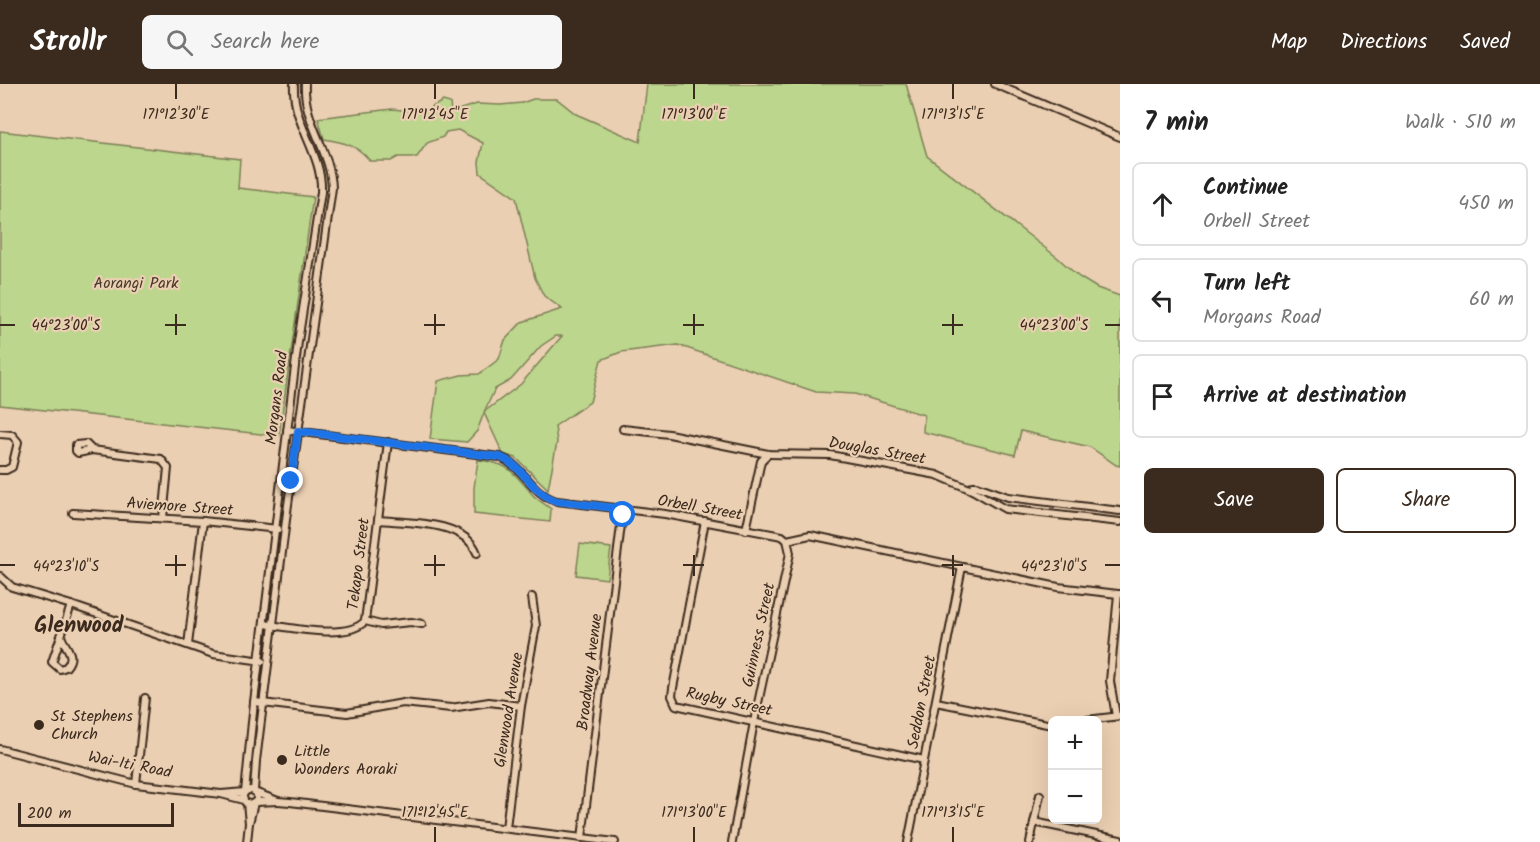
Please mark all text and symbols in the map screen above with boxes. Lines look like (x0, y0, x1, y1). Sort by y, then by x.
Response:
search box (142, 15, 562, 69)
text: Strollr (30, 20, 106, 65)
text: Search here (211, 25, 320, 60)
icon: search (163, 26, 196, 59)
text: Map (1271, 26, 1307, 59)
text: Directions (1340, 26, 1427, 59)
text: Saved (1460, 26, 1510, 59)
text: 7 min (1144, 102, 1209, 144)
text: 171°12'30"E (143, 103, 211, 127)
text: 171°12'45"E (401, 103, 470, 127)
text: 171°13'00"E (661, 103, 728, 127)
text: 171°13'15"E (921, 103, 986, 127)
text: Walk · 510 m (1405, 107, 1516, 139)
text: Continue (1203, 171, 1288, 206)
icon: ahead (1146, 188, 1179, 221)
text: 450 m (1458, 188, 1514, 220)
text: Orbell Street (1203, 206, 1310, 238)
text: Turn left (1203, 267, 1290, 302)
park label: Aorangi Park (93, 271, 179, 296)
icon: left (1146, 284, 1179, 317)
text: 60 m (1469, 284, 1514, 316)
text: Morgans Road (1203, 302, 1321, 334)
text: 44°23'00"S (31, 314, 101, 338)
text: 44°23'00"S (1019, 314, 1089, 338)
street label: Morgans Road (259, 349, 295, 446)
text: Arrive at destination (1203, 379, 1406, 414)
icon: arrive (1146, 380, 1179, 413)
street label: Douglas Street (827, 430, 928, 472)
route end (277, 467, 303, 493)
button: Save (1144, 468, 1324, 533)
button: Share (1336, 468, 1516, 533)
street label: Orbell Street (656, 488, 745, 528)
street label: Aviemore Street (126, 491, 235, 523)
route start (609, 501, 635, 527)
street label: Tekapo Street (341, 516, 377, 612)
text: 44°23'10"S (33, 555, 99, 579)
text: 44°23'10"S (1021, 555, 1087, 579)
street label: Guinness Street (736, 580, 782, 690)
district label: Glenwood (34, 609, 125, 644)
street label: Broadway Avenue (570, 612, 610, 732)
street label: Glenwood Avenue (488, 651, 530, 769)
street label: Seddon Street (901, 652, 943, 751)
street label: Rugby Street (684, 681, 775, 723)
place label: St Stephens Church (51, 704, 133, 747)
map controls (1048, 716, 1102, 824)
button: + (1048, 716, 1102, 770)
marker: St Stephens Church (32, 718, 46, 732)
place label: Little Wonders Aoraki (294, 739, 398, 782)
street label: Wai-Iti Road (86, 745, 175, 786)
marker: Little Wonders Aoraki (275, 753, 289, 767)
button: − (1048, 770, 1102, 824)
scale bar (18, 800, 174, 828)
text: 200 m (27, 801, 71, 826)
text: 171°12'45"E (401, 801, 470, 825)
text: 171°13'00"E (661, 801, 728, 825)
text: 171°13'15"E (921, 801, 986, 825)

